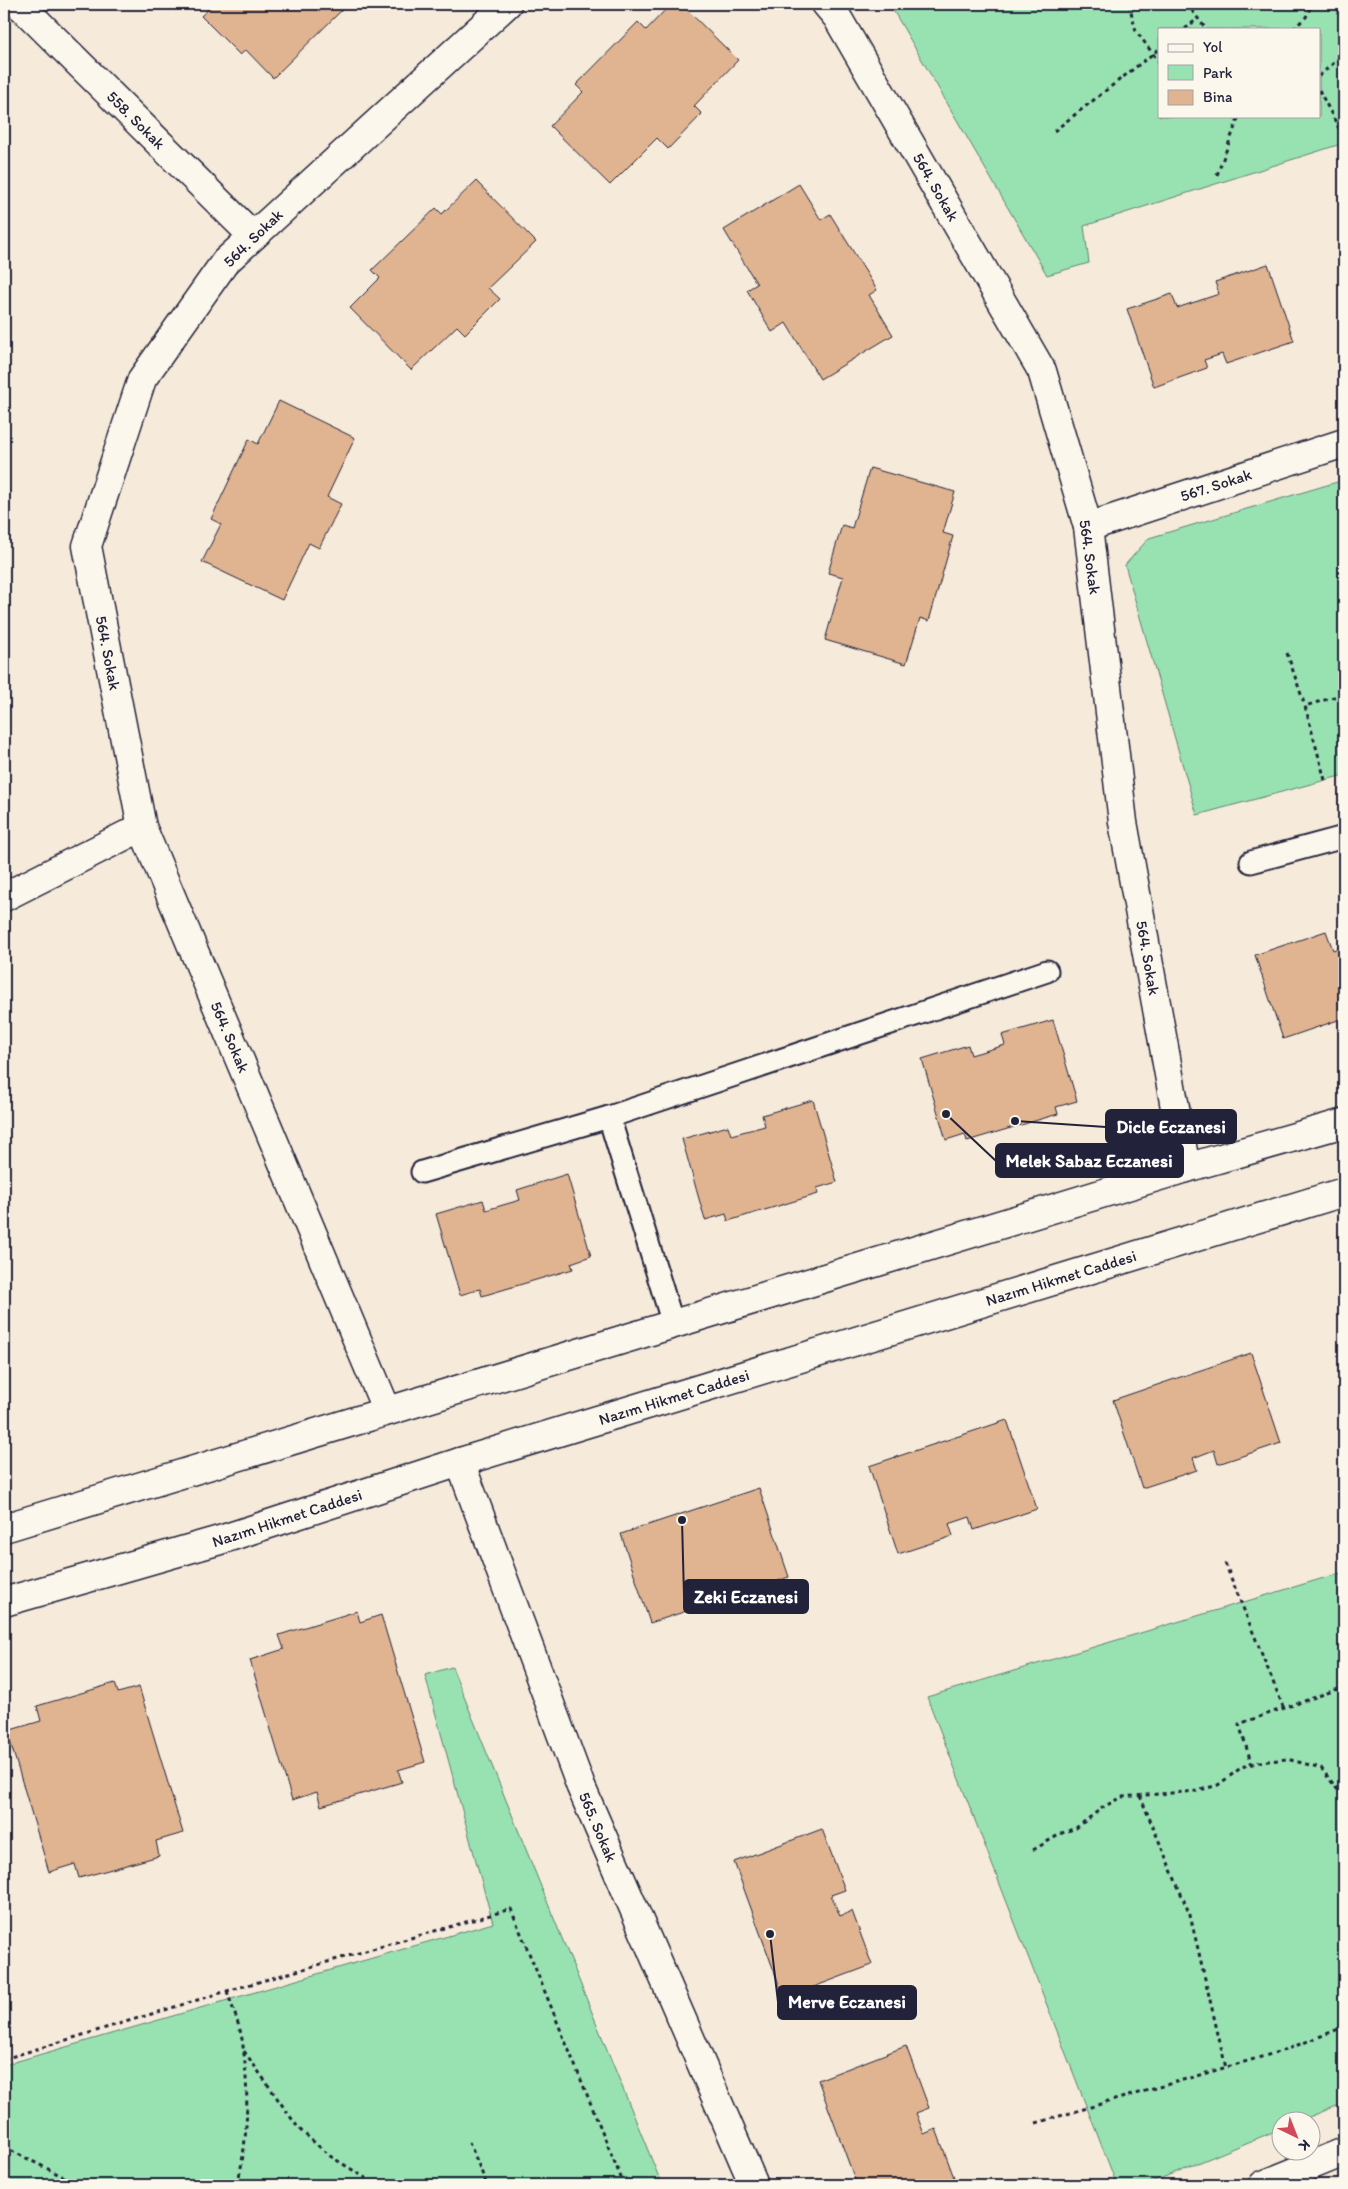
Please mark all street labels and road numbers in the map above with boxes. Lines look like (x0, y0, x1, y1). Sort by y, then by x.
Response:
street label: 558. Sokak (103, 87, 169, 153)
street label: 564. Sokak (909, 150, 963, 224)
street label: 564. Sokak (219, 205, 287, 271)
street label: 567. Sokak (1178, 465, 1254, 505)
street label: 564. Sokak (1075, 518, 1105, 596)
street label: 564. Sokak (91, 614, 125, 692)
street label: 564. Sokak (1132, 919, 1164, 997)
street label: 564. Sokak (207, 999, 253, 1075)
street label: Nazım Hikmet Caddesi (983, 1246, 1139, 1310)
street label: Nazım Hikmet Caddesi (596, 1365, 752, 1429)
street label: Nazım Hikmet Caddesi (210, 1485, 364, 1551)
street label: 565. Sokak (575, 1789, 621, 1865)

